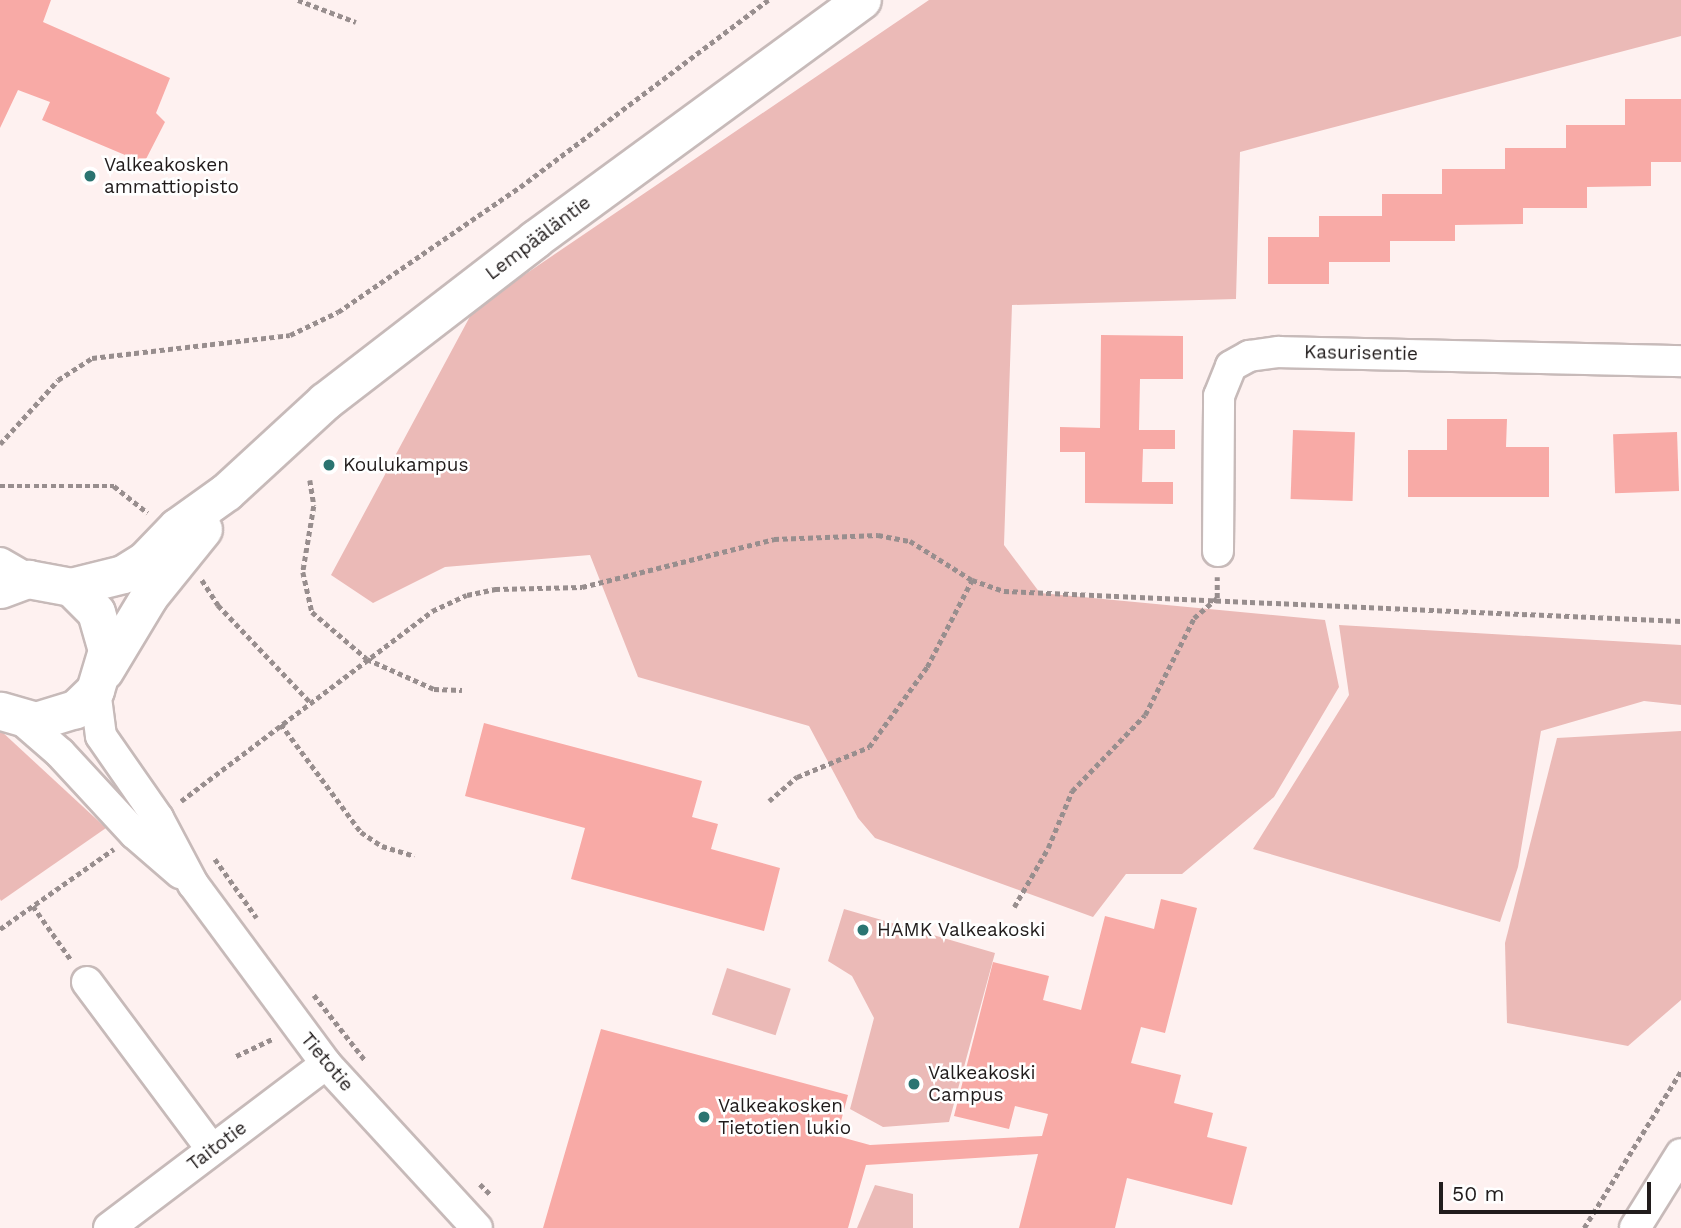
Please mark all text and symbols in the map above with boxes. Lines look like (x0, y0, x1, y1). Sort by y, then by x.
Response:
place label: Valkeakosken ammattiopisto (104, 154, 239, 198)
marker: Valkeakosken ammattiopisto (82, 168, 98, 184)
street label: Lempääläntie (481, 191, 595, 285)
street label: Kasurisentie (1304, 341, 1418, 365)
place label: Koulukampus (343, 454, 468, 476)
marker: Koulukampus (321, 457, 337, 473)
place label: HAMK Valkeakoski (877, 919, 1046, 941)
marker: HAMK Valkeakoski (855, 922, 871, 938)
street label: Tietotie (296, 1028, 358, 1096)
place label: Valkeakoski Campus (928, 1062, 1036, 1106)
marker: Valkeakoski Campus (906, 1076, 922, 1092)
place label: Valkeakosken Tietotien lukio (718, 1095, 851, 1139)
marker: Valkeakosken Tietotien lukio (696, 1109, 712, 1125)
street label: Taitotie (183, 1116, 251, 1176)
scale bar (1443, 1168, 1655, 1212)
text: 50 m (1452, 1181, 1504, 1206)

